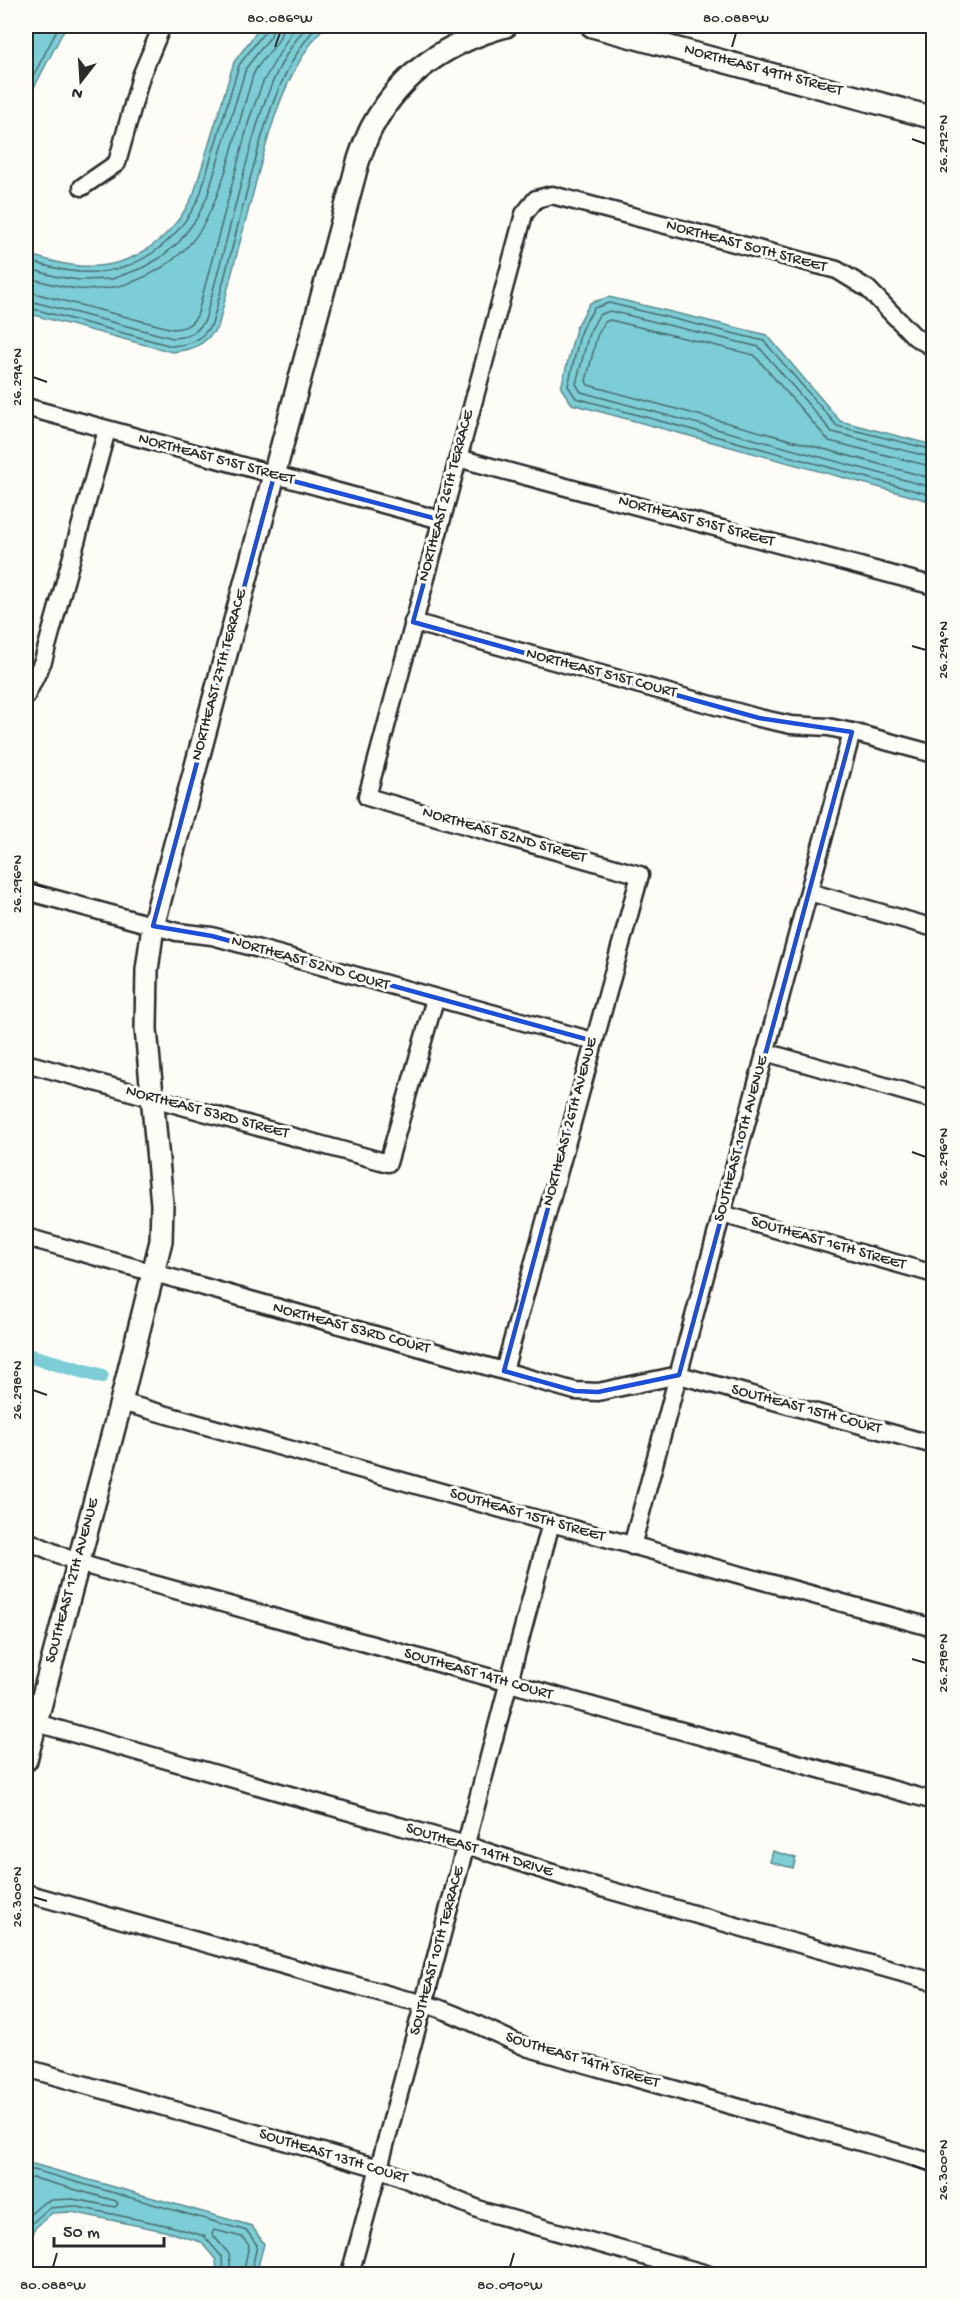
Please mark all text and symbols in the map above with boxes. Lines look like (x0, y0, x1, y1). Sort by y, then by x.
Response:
text: 80.086°W (247, 10, 313, 28)
text: 80.088°W (703, 10, 769, 28)
street label: NORTHEAST 49TH STREET (682, 41, 845, 102)
north arrow (51, 51, 111, 111)
text: N (69, 81, 85, 103)
text: 26.292°N (935, 115, 953, 173)
street label: NORTHEAST 50TH STREET (664, 216, 829, 278)
text: 26.294°N (9, 348, 27, 406)
street label: NORTHEAST 26TH TERRACE (415, 407, 479, 584)
street label: NORTHEAST 51ST STREET (136, 430, 297, 490)
street label: NORTHEAST 51ST STREET (616, 492, 777, 552)
street label: NORTHEAST 27TH TERRACE (188, 586, 252, 763)
text: 26.294°N (935, 621, 953, 679)
street label: NORTHEAST 51ST COURT (524, 645, 679, 703)
street label: NORTHEAST 52ND STREET (420, 804, 589, 869)
text: 26.296°N (9, 854, 27, 913)
street label: NORTHEAST 52ND COURT (229, 932, 392, 996)
street label: NORTHEAST 26TH AVENUE (539, 1035, 603, 1208)
street label: SOUTHEAST 10TH AVENUE (711, 1053, 774, 1224)
street label: NORTHEAST 53RD STREET (123, 1082, 291, 1144)
text: 26.296°N (935, 1127, 953, 1186)
street label: SOUTHEAST 16TH STREET (748, 1213, 908, 1275)
street label: NORTHEAST 53RD COURT (270, 1299, 432, 1359)
text: 26.298°N (9, 1360, 27, 1420)
street label: SOUTHEAST 15TH COURT (729, 1381, 884, 1439)
street label: SOUTHEAST 15TH STREET (447, 1485, 608, 1547)
street label: SOUTHEAST 12TH AVENUE (42, 1496, 104, 1665)
text: 26.298°N (935, 1633, 953, 1693)
street label: SOUTHEAST 14TH COURT (402, 1645, 555, 1706)
street label: SOUTHEAST 14TH DRIVE (403, 1820, 556, 1883)
street label: SOUTHEAST 10TH TERRACE (406, 1864, 470, 2037)
text: 26.300°N (9, 1866, 27, 1928)
street label: SOUTHEAST 14TH STREET (503, 2029, 662, 2094)
street label: SOUTHEAST 13TH COURT (256, 2125, 410, 2189)
text: 26.300°N (935, 2139, 953, 2201)
scale bar (54, 2210, 164, 2248)
text: 50 m (63, 2223, 100, 2244)
text: 80.088°W (20, 2277, 86, 2295)
text: 80.090°W (477, 2277, 543, 2295)

